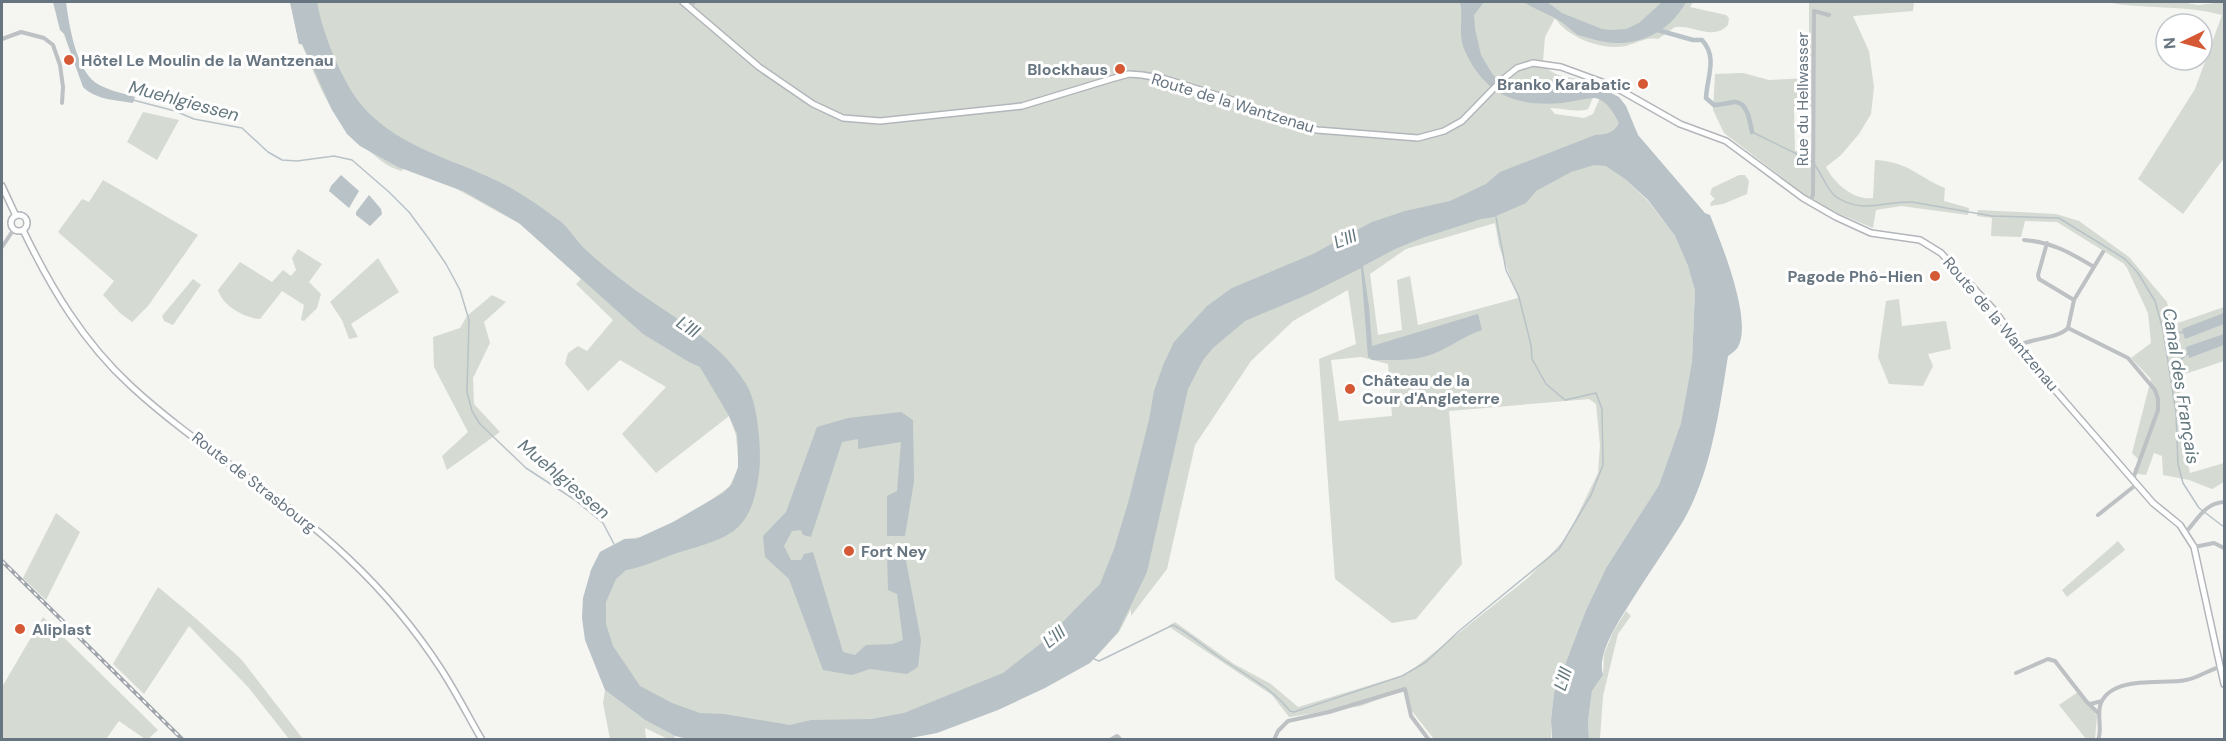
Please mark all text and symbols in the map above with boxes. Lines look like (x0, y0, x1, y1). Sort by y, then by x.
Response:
north arrow (2154, 12, 2214, 72)
street label: Rue du Hellwasser (1792, 32, 1813, 166)
text: N (2159, 37, 2181, 50)
place label: Hôtel Le Moulin de la Wantzenau (81, 50, 334, 71)
marker: Hôtel Le Moulin de la Wantzenau (62, 53, 76, 67)
place label: Blockhaus (1027, 59, 1108, 80)
marker: Blockhaus (1113, 62, 1127, 76)
street label: Route de la Wantzenau (1149, 68, 1317, 138)
place label: Branko Karabatic (1497, 74, 1631, 95)
water label: Muehlgiessen (126, 75, 242, 127)
marker: Branko Karabatic (1636, 77, 1650, 91)
water label: L'Ill (1330, 223, 1361, 254)
street label: Route de la Wantzenau (1939, 252, 2063, 396)
place label: Pagode Phô-Hien (1787, 266, 1923, 287)
marker: Pagode Phô-Hien (1928, 269, 1942, 283)
water label: Canal des Français (2157, 306, 2205, 466)
water label: L'Ill (672, 311, 705, 344)
place label: Château de la Cour d'Angleterre (1362, 370, 1500, 409)
marker: Château de la Cour d'Angleterre (1343, 382, 1357, 396)
street label: Route de Strasbourg (188, 427, 320, 537)
water label: Muehlgiessen (513, 433, 615, 525)
place label: Fort Ney (861, 541, 927, 562)
marker: Fort Ney (842, 544, 856, 558)
place label: Aliplast (32, 619, 91, 640)
water label: L'Ill (1038, 620, 1071, 654)
marker: Aliplast (13, 622, 27, 636)
water label: L'Ill (1548, 663, 1578, 694)

